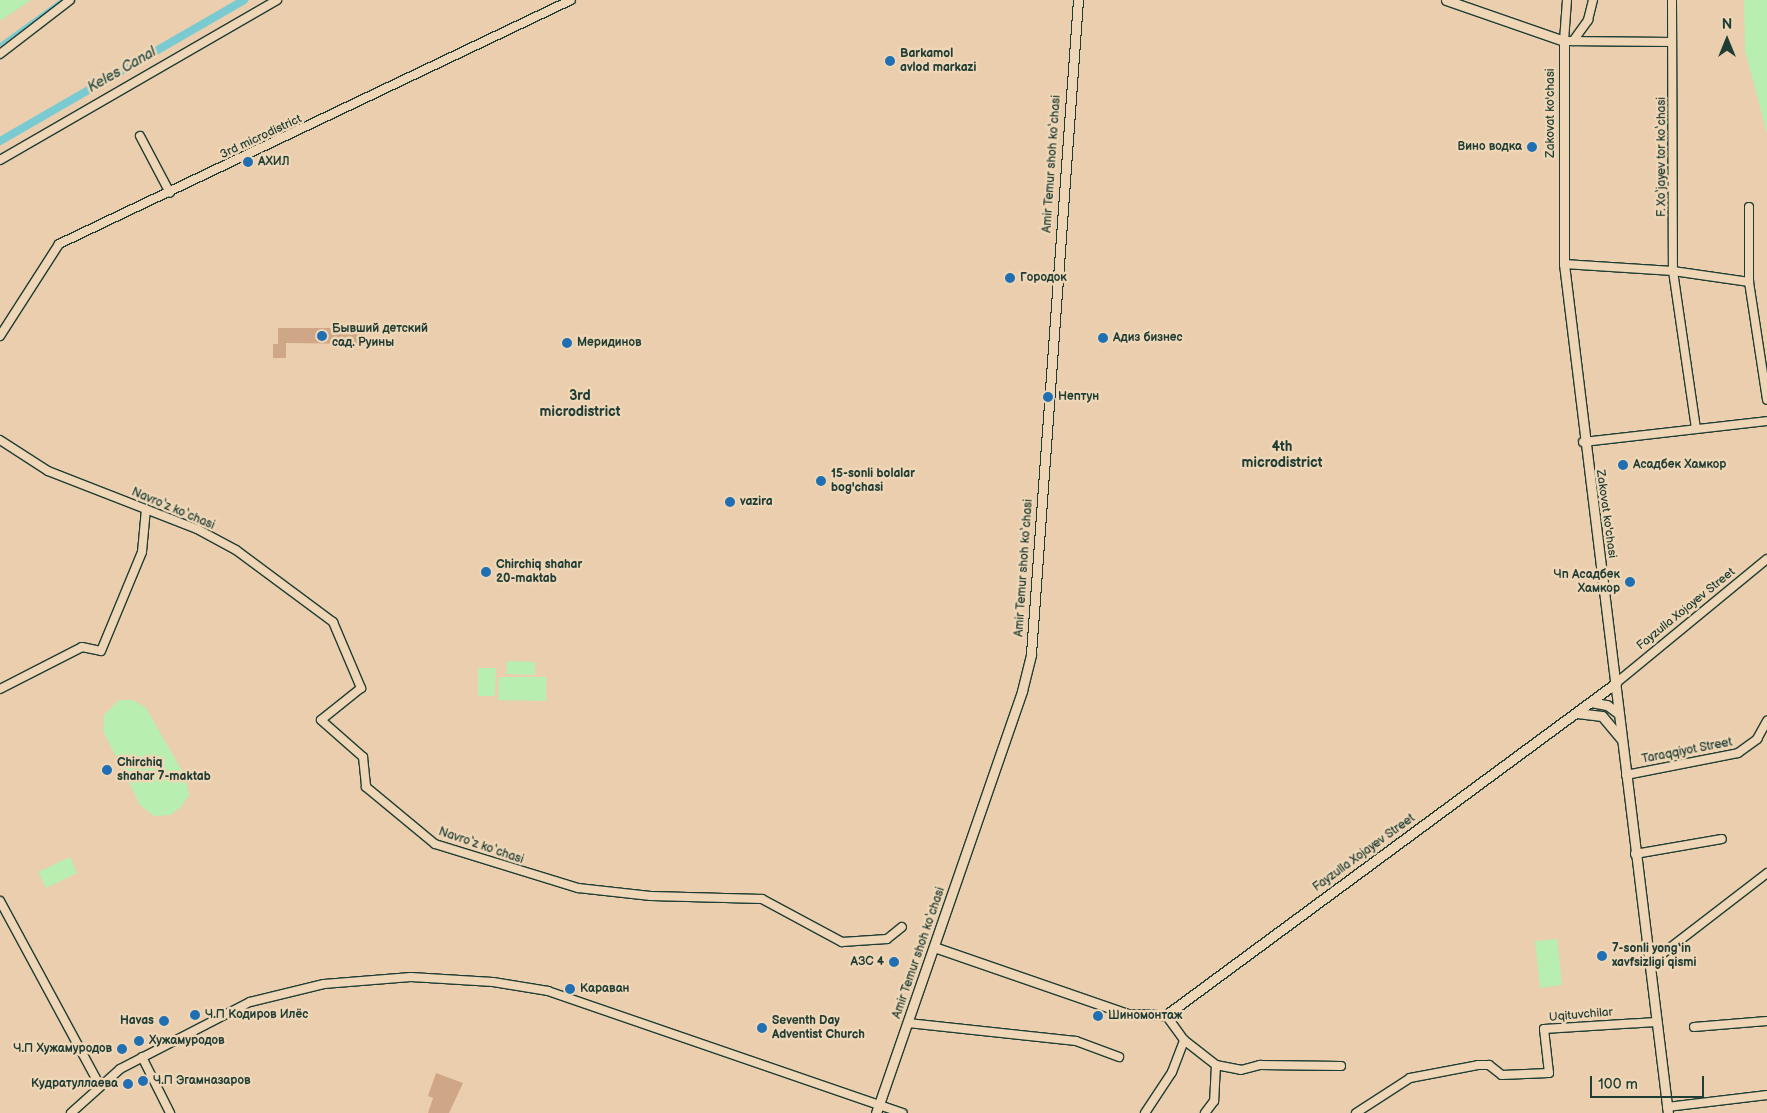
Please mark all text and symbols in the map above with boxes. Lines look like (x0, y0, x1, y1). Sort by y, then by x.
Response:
north arrow (1702, 15, 1752, 65)
text: N (1722, 16, 1732, 33)
water label: Keles Canal (85, 44, 159, 96)
place label: Barkamol avlod markazi (900, 47, 976, 75)
marker: Barkamol avlod markazi (884, 55, 896, 67)
street label: Zakovat ko'chasi (1544, 68, 1558, 158)
street label: Amir Temur shoh ko‘chasi (1040, 94, 1064, 234)
street label: F. Xo‘jayev tor ko‘chasi (1655, 97, 1669, 217)
street label: 3rd microdistrict (218, 112, 304, 162)
place label: Вино водка (1458, 140, 1522, 154)
marker: Вино водка (1526, 141, 1538, 153)
place label: АХИЛ (258, 155, 290, 169)
marker: АХИЛ (242, 156, 254, 168)
place label: Городок (1020, 271, 1067, 285)
marker: Городок (1004, 272, 1016, 284)
place label: Бывший детский сад. Руины (332, 322, 428, 350)
marker: Бывший детский сад. Руины (316, 330, 328, 342)
place label: Адиз бизнес (1113, 331, 1183, 345)
marker: Адиз бизнес (1097, 332, 1109, 344)
place label: Меридинов (577, 336, 642, 350)
marker: Меридинов (561, 337, 573, 349)
district label: 3rd microdistrict (540, 388, 620, 421)
place label: Нептун (1058, 390, 1099, 404)
marker: Нептун (1042, 391, 1054, 403)
district label: 4th microdistrict (1242, 439, 1322, 472)
place label: Асадбек Хамкор (1633, 458, 1726, 472)
marker: Асадбек Хамкор (1617, 459, 1629, 471)
place label: 15-sonli bolalar bog'chasi (831, 467, 915, 495)
street label: Zakovat ko'chasi (1593, 469, 1619, 559)
marker: 15-sonli bolalar bog'chasi (815, 475, 827, 487)
street label: Navro‘z ko‘chasi (129, 485, 217, 533)
place label: vazira (740, 495, 773, 509)
marker: vazira (724, 496, 736, 508)
street label: Amir Temur shoh ko‘chasi (1012, 498, 1036, 638)
place label: Chirchiq shahar 20-maktab (496, 558, 582, 586)
street label: Fayzulla Xojayev Street (1634, 565, 1738, 653)
marker: Chirchiq shahar 20-maktab (480, 566, 492, 578)
place label: Чп Асадбек Хамкор (1554, 568, 1620, 596)
marker: Чп Асадбек Хамкор (1624, 576, 1636, 588)
street label: Taraqqiyot Street (1640, 735, 1734, 767)
place label: Chirchiq shahar 7-maktab (117, 756, 211, 784)
marker: Chirchiq shahar 7-maktab (101, 764, 113, 776)
street label: Fayzulla Xojayev Street (1310, 811, 1418, 895)
street label: Navro‘z ko‘chasi (437, 825, 525, 867)
street label: Amir Temur shoh ko‘chasi (890, 885, 948, 1021)
place label: 7-sonli yong‘in xavfsizligi qismi (1612, 942, 1697, 970)
marker: 7-sonli yong‘in xavfsizligi qismi (1596, 950, 1608, 962)
place label: АЗС 4 (850, 955, 884, 969)
marker: АЗС 4 (888, 956, 900, 968)
place label: Караван (580, 982, 629, 996)
marker: Караван (564, 983, 576, 995)
street label: Uqituvchilar (1548, 1005, 1614, 1025)
place label: Ч.П Кодиров Илёс (205, 1008, 308, 1022)
marker: Ч.П Кодиров Илёс (189, 1009, 201, 1021)
place label: Шиномонтаж (1108, 1009, 1182, 1023)
marker: Шиномонтаж (1092, 1010, 1104, 1022)
place label: Havas (120, 1014, 154, 1028)
place label: Seventh Day Adventist Church (772, 1014, 865, 1042)
marker: Havas (158, 1015, 170, 1027)
marker: Seventh Day Adventist Church (756, 1022, 768, 1034)
place label: Хужамуродов (149, 1034, 225, 1048)
marker: Хужамуродов (133, 1035, 145, 1047)
place label: Ч.П Хужамуродов (13, 1042, 112, 1056)
marker: Ч.П Хужамуродов (116, 1043, 128, 1055)
scale bar (1592, 1066, 1706, 1098)
place label: Ч.П Эгамназаров (153, 1074, 251, 1088)
marker: Ч.П Эгамназаров (137, 1075, 149, 1087)
text: 100 m (1598, 1075, 1638, 1094)
place label: Кудратуллаева (31, 1077, 118, 1091)
marker: Кудратуллаева (122, 1078, 134, 1090)

